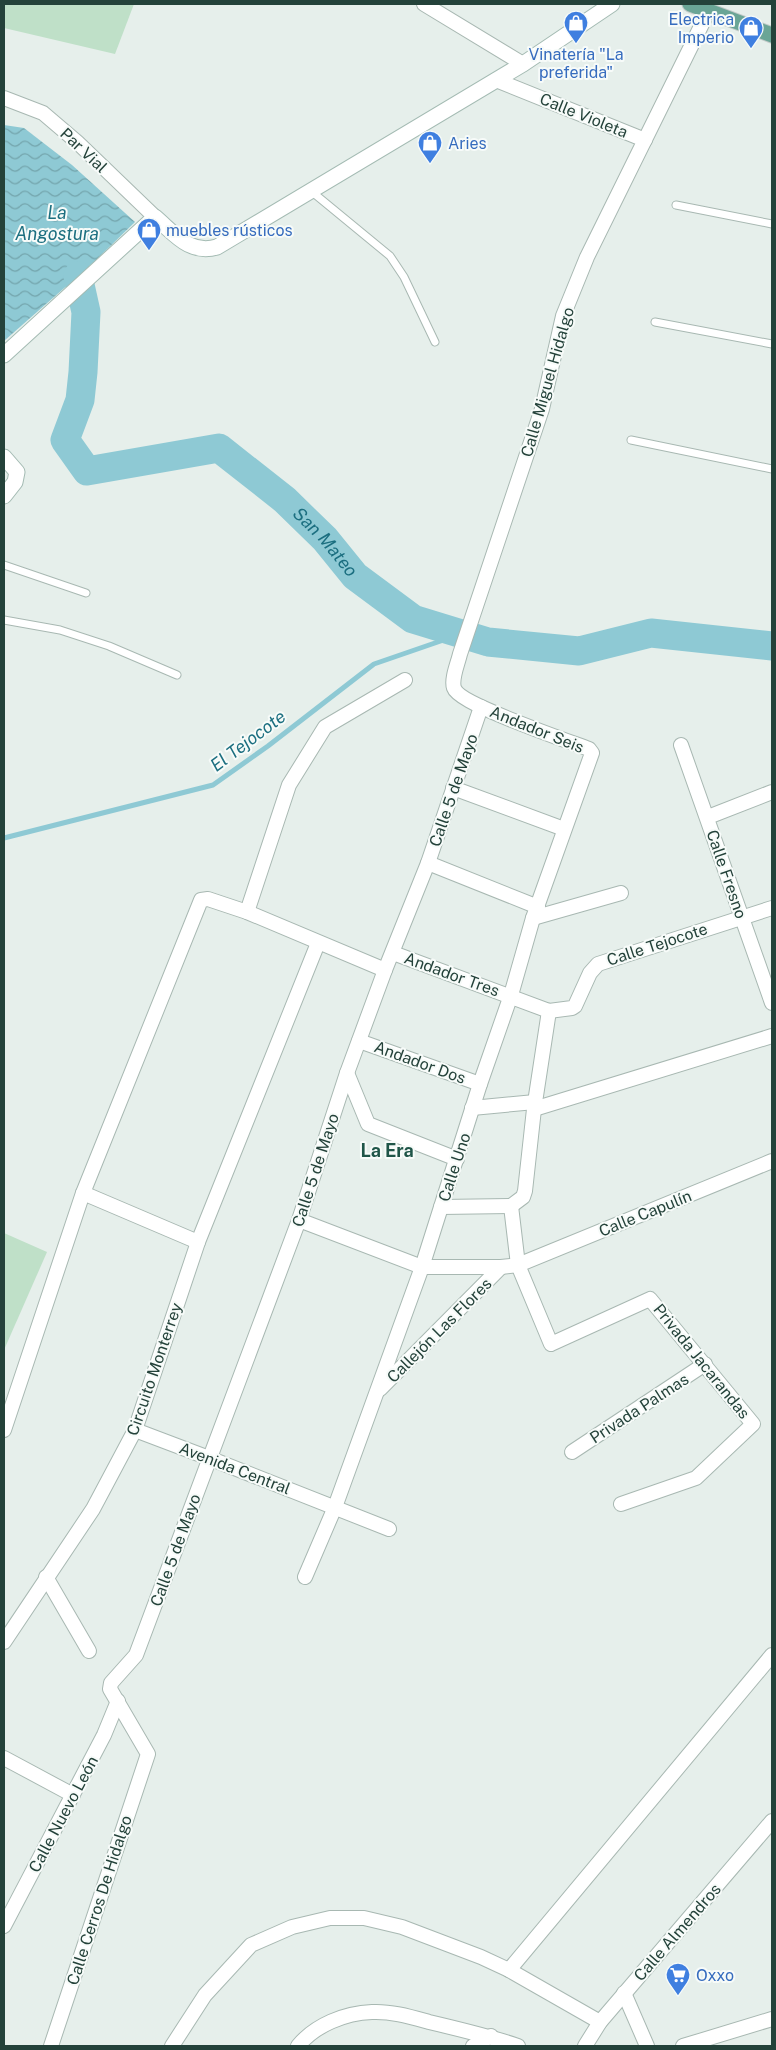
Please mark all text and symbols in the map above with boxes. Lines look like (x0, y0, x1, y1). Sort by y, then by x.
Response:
shop icon: Vinatería "La preferida" (563, 10, 589, 44)
place label: Electrica Imperio (669, 10, 734, 47)
shop icon: Electrica Imperio (738, 15, 764, 49)
place label: Vinatería "La preferida" (528, 45, 624, 82)
street label: Calle Violeta (537, 89, 631, 142)
street label: Par Vial (56, 124, 111, 177)
shop icon: Aries (417, 130, 443, 164)
place label: Aries (448, 134, 487, 153)
water label: La Angostura (15, 202, 99, 244)
shop icon: muebles rústicos (136, 217, 162, 251)
place label: muebles rústicos (166, 221, 293, 240)
street label: Calle Miguel Hidalgo (517, 305, 578, 459)
water label: San Mateo (289, 503, 362, 581)
street label: Andador Seis (487, 702, 587, 757)
water label: El Tejocote (206, 705, 290, 776)
street label: Calle 5 de Mayo (425, 731, 482, 849)
street label: Calle Fresno (702, 827, 751, 921)
street label: Calle Tejocote (604, 919, 710, 970)
street label: Andador Tres (402, 948, 502, 1000)
street label: Andador Dos (372, 1037, 468, 1088)
street label: Calle 5 de Mayo (288, 1111, 343, 1229)
street label: Calle Uno (434, 1130, 475, 1204)
district label: La Era (360, 1140, 414, 1161)
street label: Calle Capulín (596, 1186, 694, 1241)
street label: Callejón Las Flores (383, 1274, 496, 1387)
street label: Circuito Monterrey (123, 1300, 186, 1438)
street label: Privada Jacarandas (649, 1300, 754, 1423)
street label: Privada Palmas (586, 1369, 692, 1447)
street label: Avenida Central (176, 1439, 293, 1498)
street label: Calle 5 de Mayo (146, 1491, 205, 1609)
street label: Calle Nuevo León (25, 1753, 102, 1876)
street label: Calle Cerros De Hidalgo (63, 1813, 136, 1987)
street label: Calle Almendros (630, 1880, 725, 1985)
supermarket icon: Oxxo (665, 1962, 691, 1996)
place label: Oxxo (696, 1966, 734, 1985)

